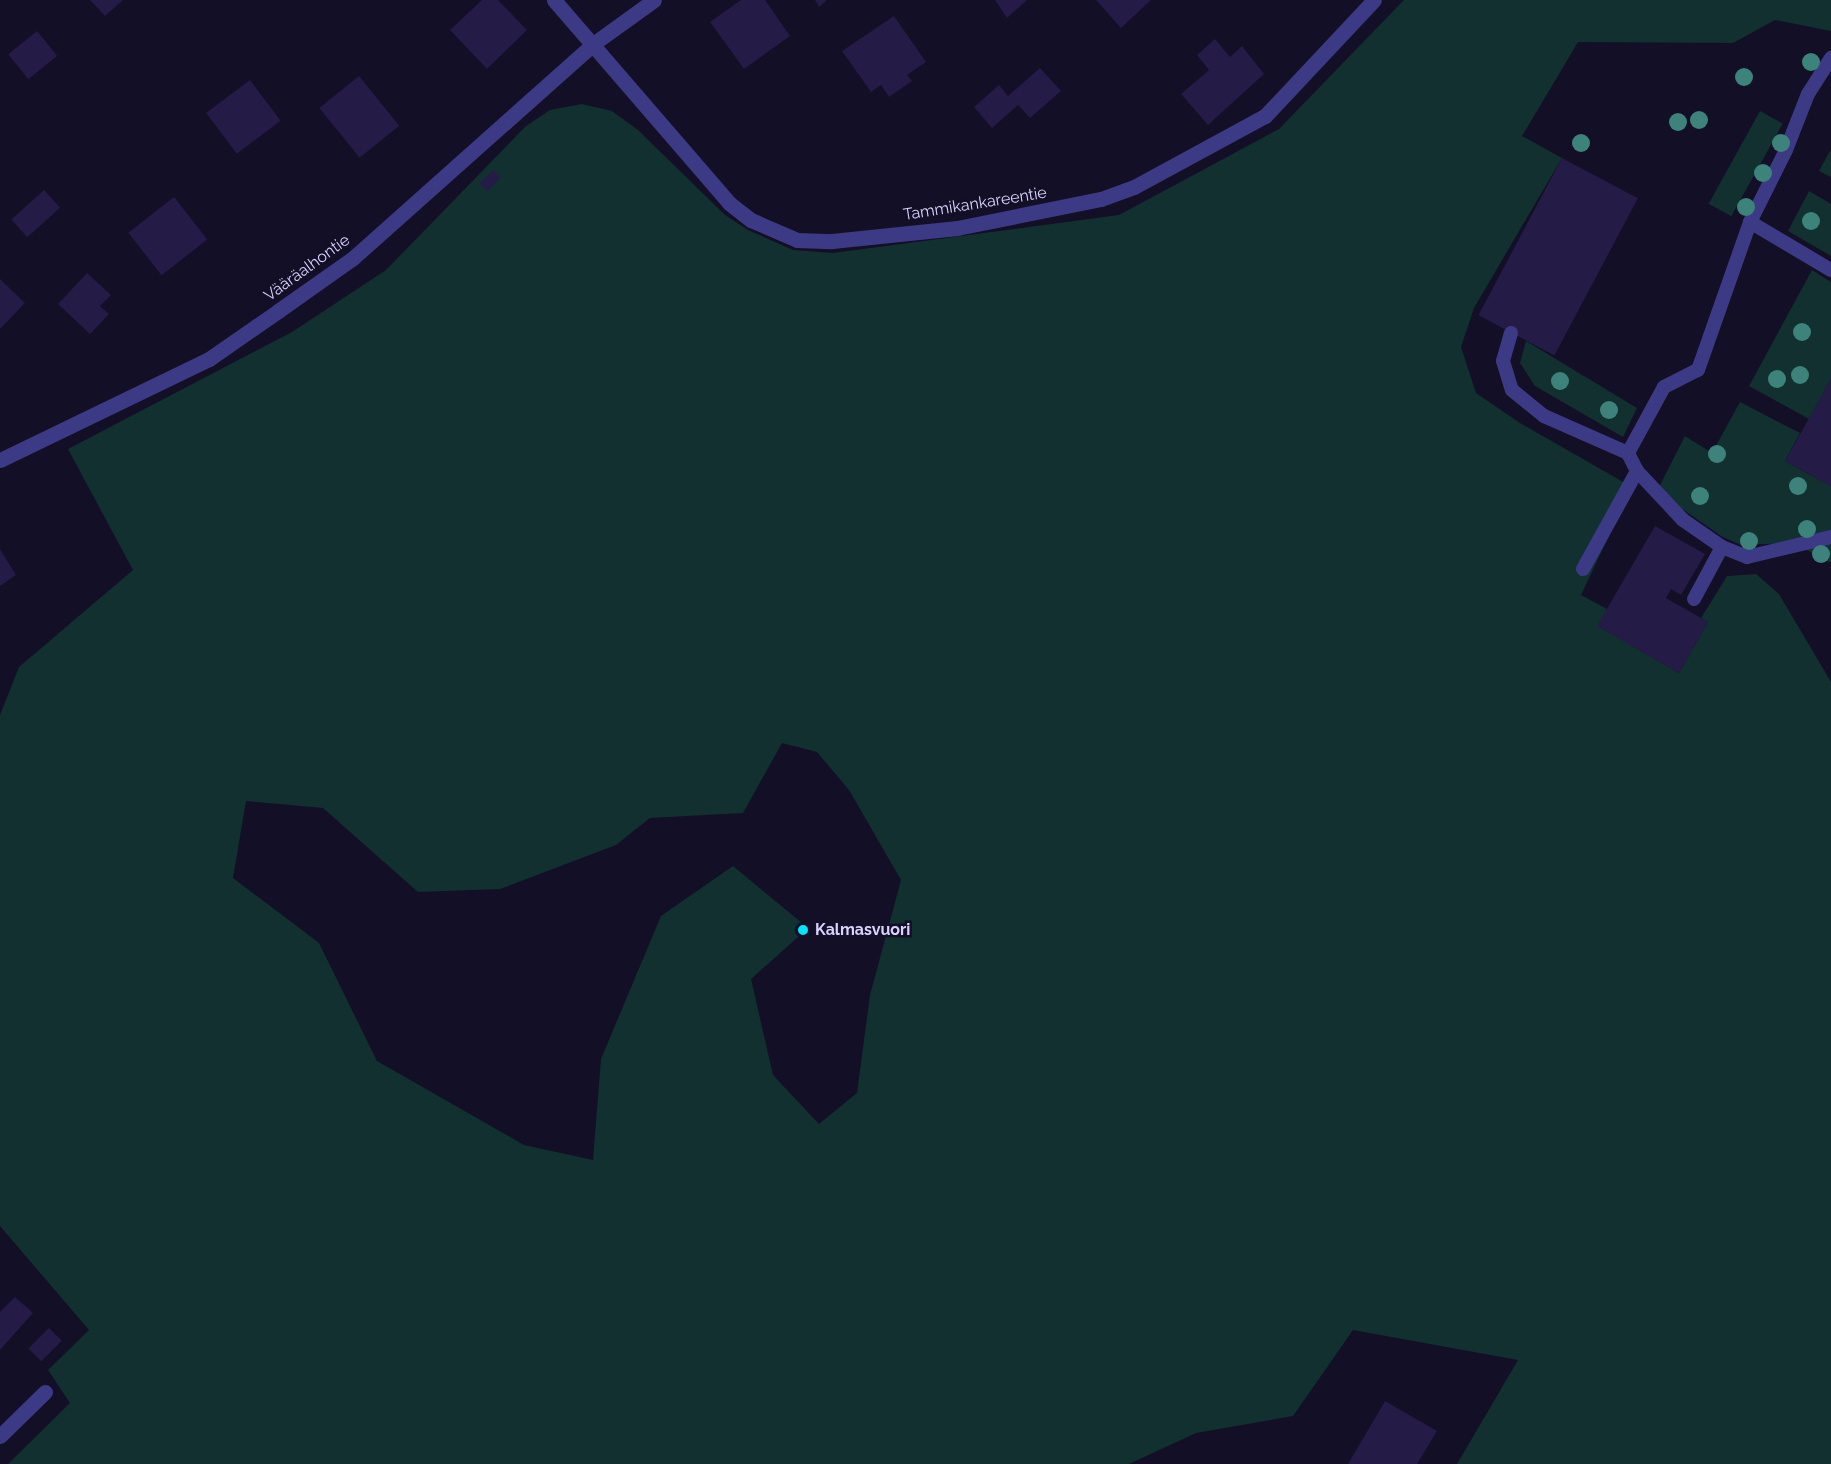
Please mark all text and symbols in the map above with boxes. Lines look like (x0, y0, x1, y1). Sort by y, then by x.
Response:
street label: Tammikankareentie (902, 183, 1048, 225)
street label: Vääräalhontie (260, 230, 354, 306)
place label: Kalmasvuori (815, 920, 910, 940)
marker: Kalmasvuori (796, 923, 810, 937)

